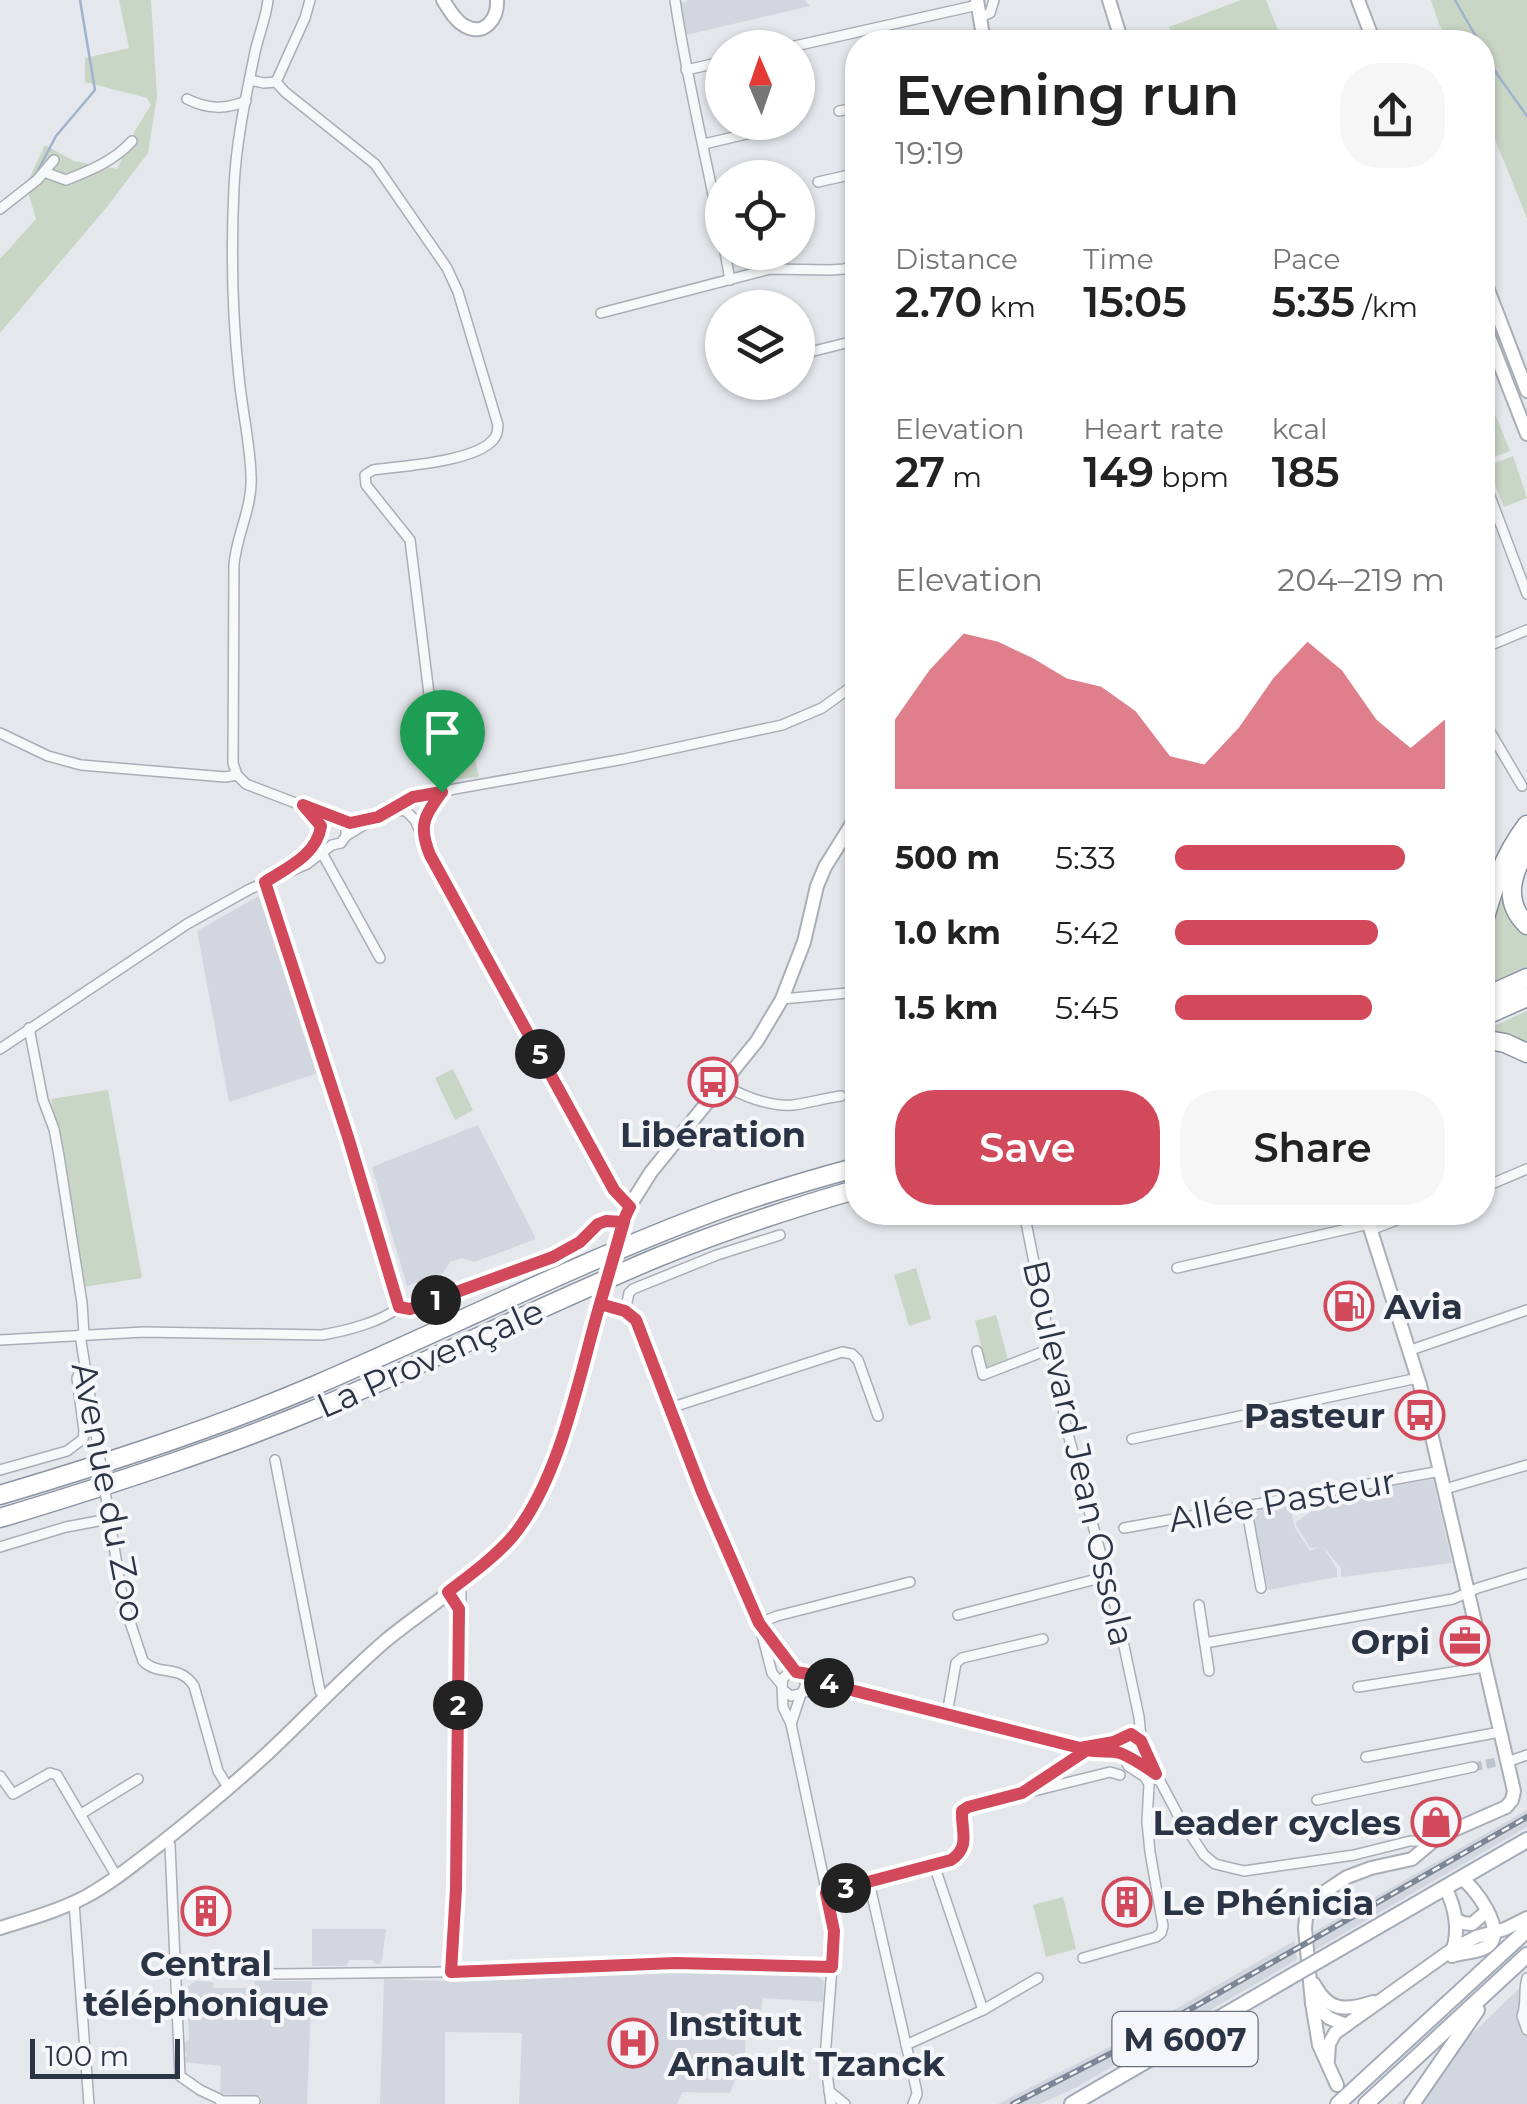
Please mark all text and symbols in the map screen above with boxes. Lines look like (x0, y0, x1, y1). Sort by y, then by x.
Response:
north arrow (705, 30, 815, 140)
map controls (705, 30, 815, 400)
text: Evening run (895, 62, 1240, 129)
button: share (1340, 63, 1445, 168)
text: 19:19 (895, 133, 964, 172)
button: locate (705, 160, 815, 270)
text: Distance (895, 242, 1018, 276)
text: Time (1083, 242, 1154, 276)
text: Pace (1272, 242, 1340, 276)
text: 2.70 (895, 276, 982, 328)
text: 15:05 (1083, 276, 1187, 328)
text: 5:35 (1272, 276, 1355, 328)
button: layers (705, 290, 815, 400)
text: km (982, 290, 1036, 324)
text: /km (1355, 290, 1418, 324)
text: Elevation (895, 412, 1024, 446)
text: Heart rate (1083, 412, 1224, 446)
text: kcal (1272, 412, 1328, 446)
text: 27 (895, 446, 945, 498)
text: 149 (1083, 446, 1154, 498)
text: 185 (1272, 446, 1340, 498)
text: m (945, 460, 982, 494)
text: bpm (1154, 460, 1229, 494)
text: Elevation (895, 560, 1043, 599)
text: 204–219 m (1277, 560, 1445, 599)
pin (400, 690, 485, 793)
icon: arrive (415, 705, 470, 760)
text: 500 m (895, 838, 1000, 877)
text: 5:33 (1055, 838, 1116, 877)
text: 1.0 km (895, 913, 1001, 952)
text: 5:42 (1055, 913, 1119, 952)
text: 1.5 km (895, 988, 998, 1027)
text: 5:45 (1055, 988, 1119, 1027)
pin: 5 (515, 1029, 565, 1079)
text: 5 (532, 1037, 548, 1071)
bus stop icon: Libération (687, 1056, 739, 1108)
button: Save (895, 1090, 1160, 1205)
button: Share (1180, 1090, 1445, 1205)
place label: Libération (620, 1113, 806, 1156)
street label: Boulevard Jean Ossola (1014, 1256, 1144, 1650)
pin: 1 (411, 1275, 461, 1325)
fuel station icon: Avia (1323, 1280, 1375, 1332)
text: 1 (431, 1283, 441, 1317)
place label: Avia (1383, 1285, 1463, 1328)
street label: La Provençale (310, 1289, 550, 1427)
street label: Avenue du Zoo (63, 1358, 155, 1626)
bus stop icon: Pasteur (1394, 1389, 1446, 1441)
place label: Pasteur (1244, 1394, 1385, 1437)
street label: Allée Pasteur (1165, 1459, 1399, 1541)
office icon: Orpi (1439, 1615, 1491, 1667)
place label: Orpi (1351, 1620, 1430, 1663)
pin: 4 (804, 1658, 854, 1708)
text: 4 (819, 1666, 839, 1700)
pin: 2 (433, 1680, 483, 1730)
text: 2 (450, 1688, 466, 1722)
shop icon: Leader cycles (1410, 1796, 1462, 1848)
place label: Leader cycles (1153, 1801, 1401, 1844)
pin: 3 (821, 1863, 871, 1913)
text: 3 (838, 1871, 854, 1905)
building icon: Le Phénicia (1101, 1876, 1153, 1928)
place label: Le Phénicia (1162, 1881, 1374, 1924)
building icon: Central téléphonique (180, 1885, 232, 1937)
place label: Central téléphonique (83, 1942, 329, 2025)
place label: Institut Arnault Tzanck (667, 2002, 946, 2085)
road number: M 6007 (1112, 2012, 1258, 2066)
hospital icon: Institut Arnault Tzanck (607, 2017, 659, 2069)
scale bar (30, 2034, 180, 2078)
text: 100 m (45, 2039, 129, 2073)

